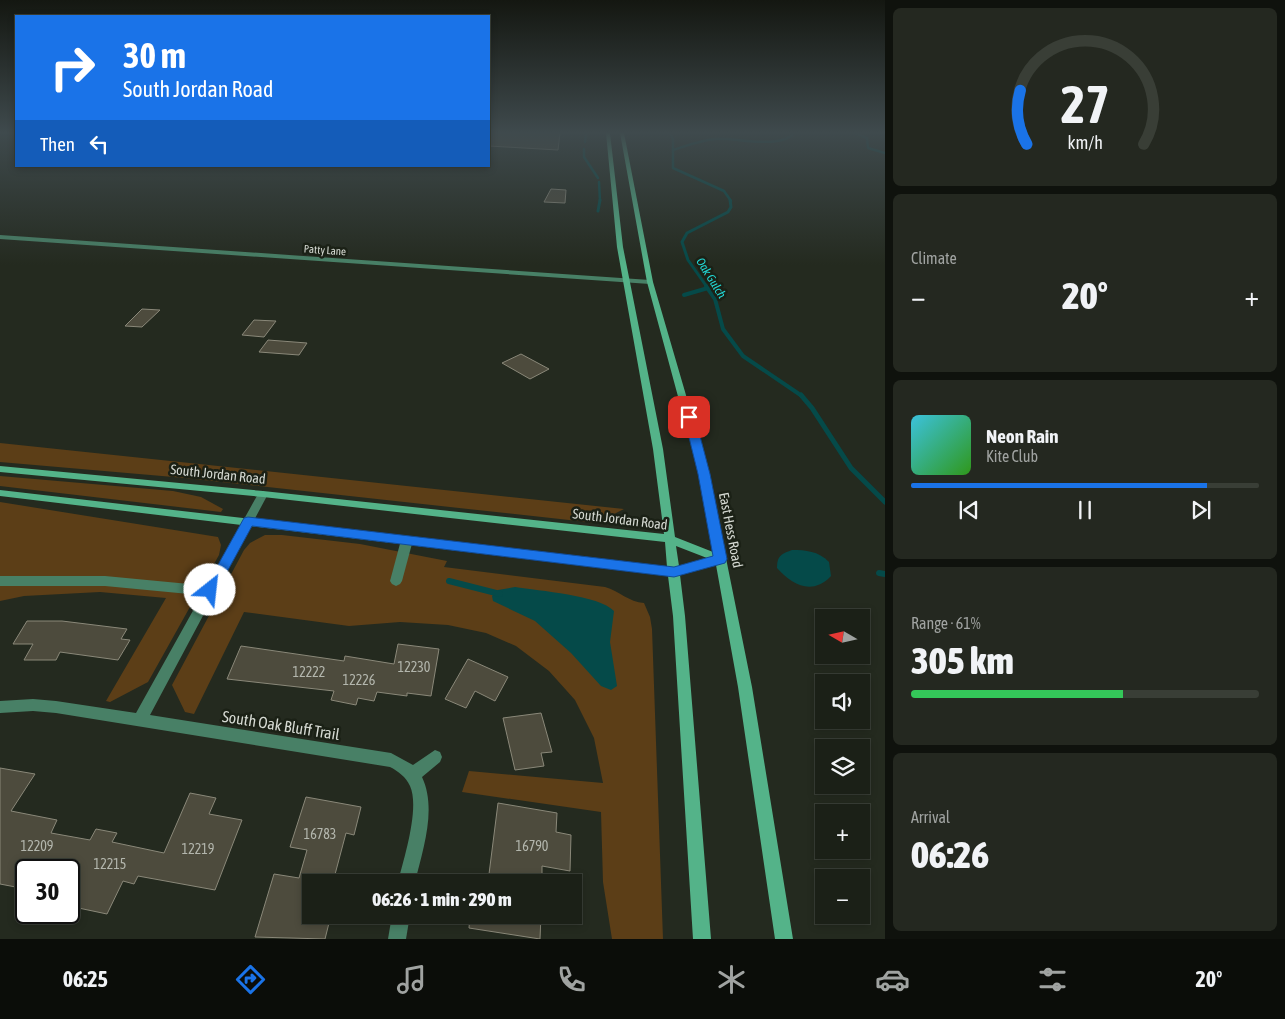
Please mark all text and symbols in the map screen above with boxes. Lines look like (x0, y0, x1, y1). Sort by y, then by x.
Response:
icon: right (40, 35, 105, 100)
text: 30 m (123, 35, 186, 75)
text: 27 (1061, 74, 1109, 134)
text: South Jordan Road (123, 76, 273, 102)
icon: left (85, 130, 113, 158)
text: km/h (1067, 132, 1103, 153)
text: Then (40, 133, 75, 155)
street label: Patty Lane (303, 243, 347, 257)
text: Climate (911, 249, 957, 267)
water label: Oak Gulch (693, 255, 729, 301)
text: 20° (1062, 274, 1108, 317)
text: − (911, 280, 926, 312)
text: + (1244, 280, 1259, 312)
pin (668, 396, 710, 438)
icon: arrive (675, 403, 703, 431)
text: Neon Rain (986, 425, 1058, 447)
text: Kite Club (986, 447, 1038, 465)
street label: South Jordan Road (170, 461, 266, 487)
street label: East Hess Road (716, 491, 746, 569)
icon: previous (955, 496, 983, 524)
icon: pause (1071, 496, 1099, 524)
icon: next (1187, 496, 1215, 524)
street label: South Jordan Road (572, 505, 668, 533)
position arrow (183, 563, 235, 615)
north arrow (815, 609, 870, 664)
map controls (815, 609, 870, 924)
text: Range · 61% (911, 614, 981, 632)
text: 305 km (911, 639, 1014, 682)
house number: 12230 (398, 659, 431, 675)
house number: 12222 (293, 664, 325, 680)
house number: 12226 (343, 672, 376, 688)
button: sound (815, 674, 870, 729)
street label: South Oak Bluff Trail (221, 707, 342, 743)
button: layers (815, 739, 870, 794)
button: + (815, 804, 870, 859)
text: Arrival (911, 808, 950, 826)
house number: 16783 (304, 826, 336, 842)
text: 06:26 (911, 833, 989, 876)
house number: 12209 (21, 838, 53, 854)
house number: 16790 (516, 838, 549, 854)
house number: 12219 (182, 841, 214, 857)
house number: 12215 (94, 856, 126, 872)
speed limit sign: 30 (15, 859, 80, 924)
button: − (815, 869, 870, 924)
text: 06:26 · 1 min · 290 m (372, 888, 512, 910)
icon: directions (233, 962, 268, 997)
icon: music (394, 962, 429, 997)
icon: phone (554, 962, 589, 997)
icon: climate (714, 962, 749, 997)
icon: car (875, 962, 910, 997)
icon: filters (1035, 962, 1070, 997)
text: 06:25 (63, 966, 108, 992)
text: 20° (1195, 966, 1222, 992)

